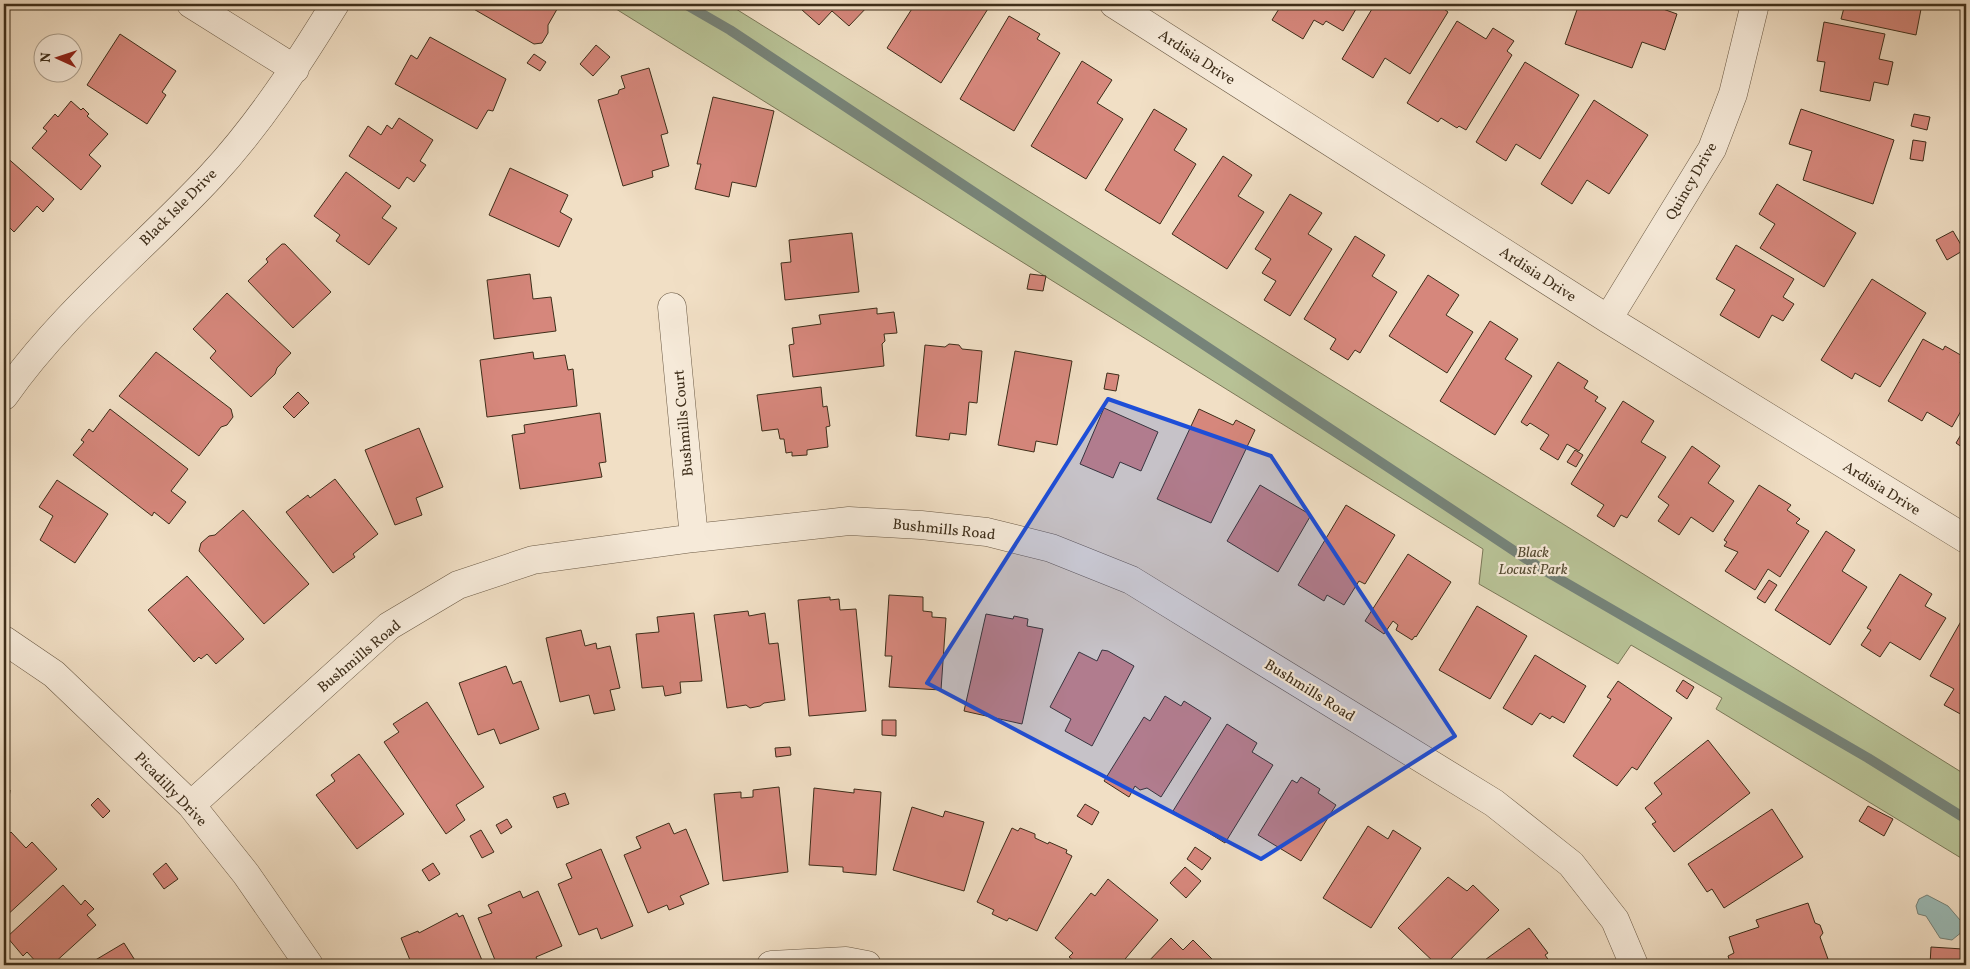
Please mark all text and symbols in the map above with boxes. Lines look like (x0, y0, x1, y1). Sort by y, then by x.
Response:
street label: Ardisia Drive (1154, 26, 1239, 91)
north arrow (32, 32, 82, 82)
text: N (37, 52, 56, 63)
street label: Quincy Drive (1661, 139, 1723, 225)
street label: Black Isle Drive (136, 165, 222, 251)
street label: Ardisia Drive (1495, 243, 1580, 308)
street label: Bushmills Court (669, 369, 700, 477)
street label: Ardisia Drive (1838, 457, 1924, 521)
street label: Bushmills Road (891, 515, 996, 546)
park label: Black Locust Park (1498, 543, 1568, 581)
street label: Bushmills Road (314, 616, 406, 698)
street label: Bushmills Road (1260, 655, 1359, 728)
street label: Picadilly Drive (129, 748, 211, 832)

